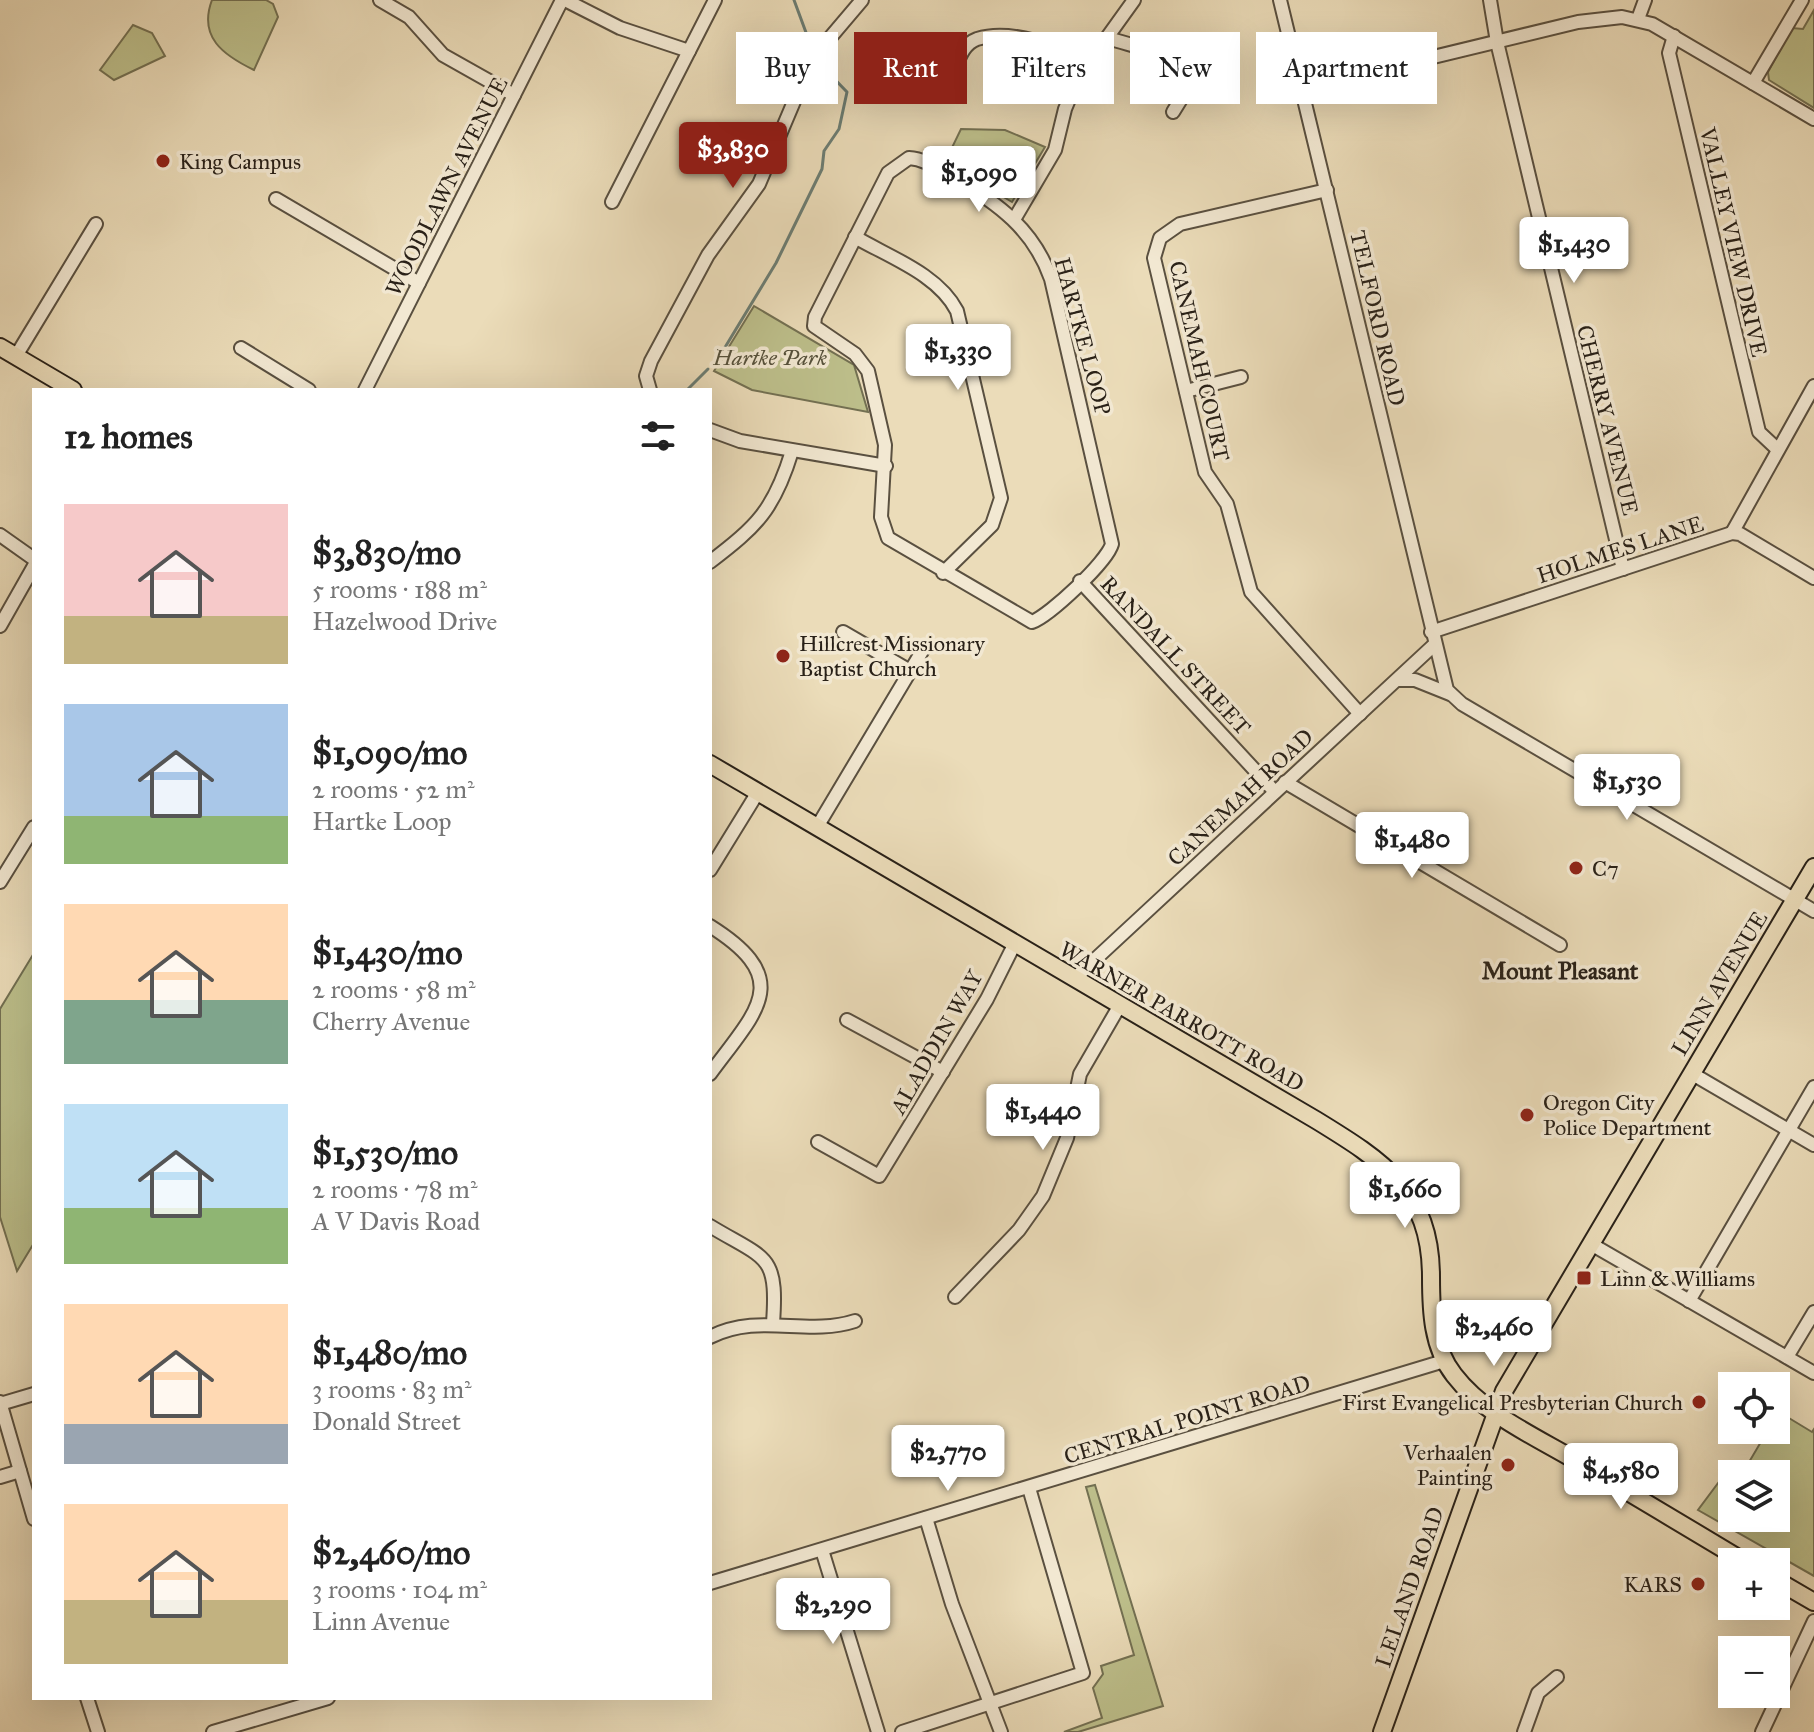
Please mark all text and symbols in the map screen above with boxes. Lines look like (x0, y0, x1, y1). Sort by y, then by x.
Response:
chip: Buy (736, 32, 838, 104)
chip: Rent (854, 32, 967, 104)
chip: Filters (983, 32, 1114, 104)
chip: New (1130, 32, 1240, 104)
chip: Apartment (1256, 32, 1437, 104)
street label: WOODLAWN AVENUE (379, 72, 514, 300)
pin: $3,830 (668, 122, 798, 190)
street label: VALLEY VIEW DRIVE (1694, 124, 1773, 360)
text: $3,830 (697, 132, 769, 164)
pin: $1,090 (914, 146, 1044, 214)
place label: King Campus (179, 148, 301, 175)
marker: King Campus (154, 152, 172, 170)
text: $1,090 (941, 156, 1017, 188)
pin: $1,430 (1509, 217, 1639, 285)
text: $1,430 (1537, 227, 1611, 259)
street label: TELFORD ROAD (1344, 228, 1411, 409)
street label: HARTKE LOOP (1048, 254, 1117, 418)
street label: CANEMAH COURT (1163, 258, 1236, 464)
street label: CHERRY AVENUE (1571, 322, 1644, 518)
pin: $1,330 (893, 324, 1023, 392)
text: $1,330 (924, 334, 992, 366)
park label: Hartke Park (712, 344, 827, 371)
icon: filters (636, 414, 680, 458)
text: 12 homes (64, 416, 193, 457)
street label: HOLMES LANE (1533, 510, 1707, 589)
text: $3,830/mo (312, 532, 461, 573)
icon: home (128, 536, 224, 632)
street label: RANDALL STREET (1095, 570, 1256, 741)
text: 5 rooms · 188 m² (312, 573, 487, 605)
text: Hazelwood Drive (312, 605, 497, 637)
place label: Hillcrest Missionary Baptist Church (799, 630, 985, 682)
marker: Hillcrest Missionary Baptist Church (774, 647, 792, 665)
street label: CANEMAH ROAD (1162, 723, 1319, 872)
text: $1,090/mo (312, 732, 467, 773)
icon: home (128, 736, 224, 832)
pin: $1,530 (1562, 754, 1692, 822)
text: $1,530 (1592, 764, 1662, 796)
text: 2 rooms · 52 m² (312, 773, 475, 805)
text: Hartke Loop (312, 805, 452, 837)
pin: $1,480 (1347, 812, 1477, 880)
text: $1,480 (1374, 822, 1450, 854)
place label: C7 (1592, 855, 1619, 882)
marker: C7 (1567, 859, 1585, 877)
street label: LINN AVENUE (1666, 906, 1773, 1060)
text: $1,430/mo (312, 932, 463, 973)
street label: WARNER PARROTT ROAD (1055, 935, 1309, 1098)
icon: home (128, 936, 224, 1032)
district label: Mount Pleasant (1482, 956, 1639, 986)
street label: ALADDIN WAY (884, 965, 989, 1120)
text: 2 rooms · 58 m² (312, 973, 476, 1005)
text: Cherry Avenue (312, 1005, 470, 1037)
pin: $1,440 (978, 1084, 1108, 1152)
place label: Oregon City Police Department (1543, 1089, 1712, 1141)
text: $1,440 (1004, 1094, 1082, 1126)
marker: Oregon City Police Department (1518, 1106, 1536, 1124)
text: $1,530/mo (312, 1132, 458, 1173)
icon: home (128, 1136, 224, 1232)
pin: $1,660 (1340, 1162, 1470, 1230)
text: $1,660 (1368, 1172, 1442, 1204)
text: 2 rooms · 78 m² (312, 1173, 477, 1205)
text: A V Davis Road (312, 1205, 480, 1237)
place label: Linn & Williams (1600, 1265, 1755, 1292)
marker: Linn & Williams (1575, 1269, 1593, 1287)
pin: $2,460 (1429, 1300, 1559, 1368)
text: $2,460 (1454, 1310, 1534, 1342)
text: $1,480/mo (312, 1332, 467, 1373)
icon: home (128, 1336, 224, 1432)
street label: CENTRAL POINT ROAD (1061, 1369, 1314, 1470)
map controls (1718, 1372, 1790, 1708)
button: locate (1718, 1372, 1790, 1444)
text: 3 rooms · 83 m² (312, 1373, 472, 1405)
place label: First Evangelical Presbyterian Church (1342, 1389, 1683, 1416)
marker: First Evangelical Presbyterian Church (1690, 1393, 1708, 1411)
text: Donald Street (312, 1405, 461, 1437)
pin: $2,770 (883, 1425, 1013, 1493)
text: $2,770 (909, 1435, 987, 1467)
place label: Verhaalen Painting (1402, 1439, 1493, 1491)
pin: $4,580 (1556, 1443, 1686, 1511)
text: $4,580 (1582, 1453, 1660, 1485)
marker: Verhaalen Painting (1499, 1456, 1517, 1474)
button: layers (1718, 1460, 1790, 1532)
street label: LELAND ROAD (1369, 1503, 1450, 1671)
text: $2,460/mo (312, 1532, 470, 1573)
icon: home (128, 1536, 224, 1632)
button: + (1718, 1548, 1790, 1620)
place label: KARS (1623, 1571, 1682, 1598)
text: 3 rooms · 104 m² (312, 1573, 487, 1605)
marker: KARS (1689, 1575, 1707, 1593)
pin: $2,290 (768, 1578, 898, 1646)
text: $2,290 (794, 1588, 872, 1620)
text: Linn Avenue (312, 1605, 450, 1637)
button: − (1718, 1636, 1790, 1708)

